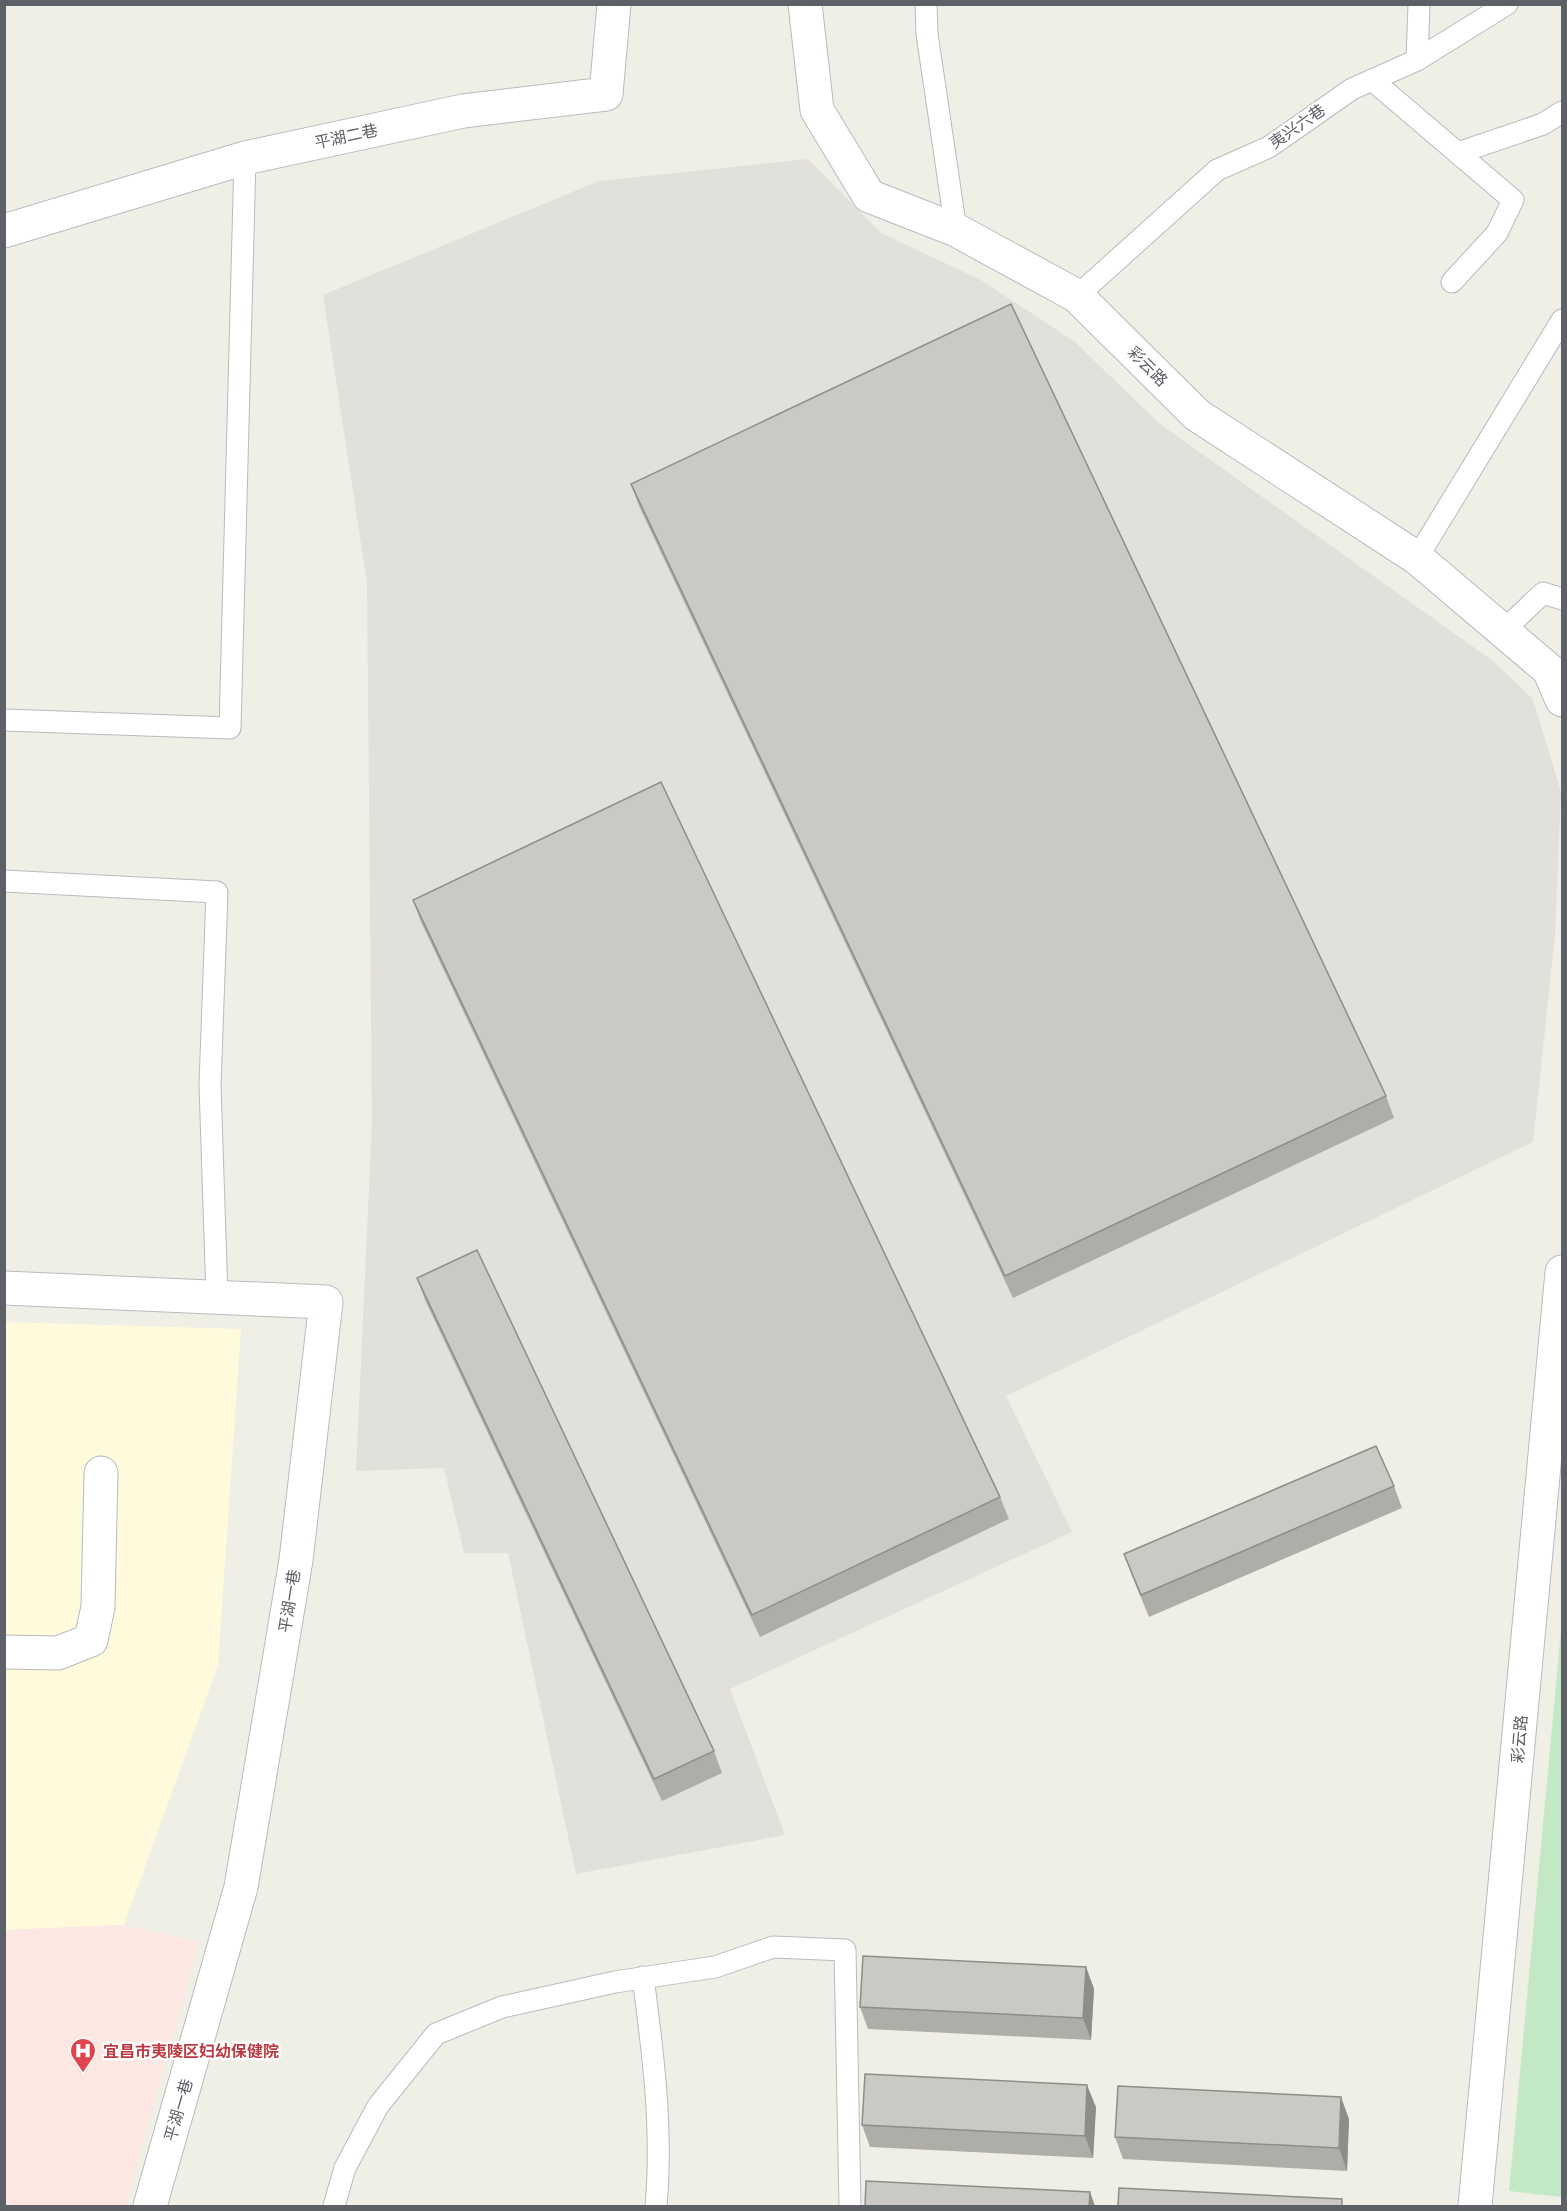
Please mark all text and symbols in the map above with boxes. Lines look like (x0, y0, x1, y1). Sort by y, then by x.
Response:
street label: 夷兴六巷 (1265, 99, 1329, 153)
street label: 平湖二巷 (313, 120, 379, 152)
street label: 彩云路 (1124, 342, 1172, 390)
street label: 平湖一巷 (274, 1568, 304, 1634)
street label: 彩云路 (1507, 1714, 1531, 1764)
hospital icon: 宜昌市夷陵区妇幼保健院 (68, 2036, 98, 2074)
place label: 宜昌市夷陵区妇幼保健院 (103, 2041, 279, 2061)
street label: 平湖一巷 (160, 2076, 196, 2144)

